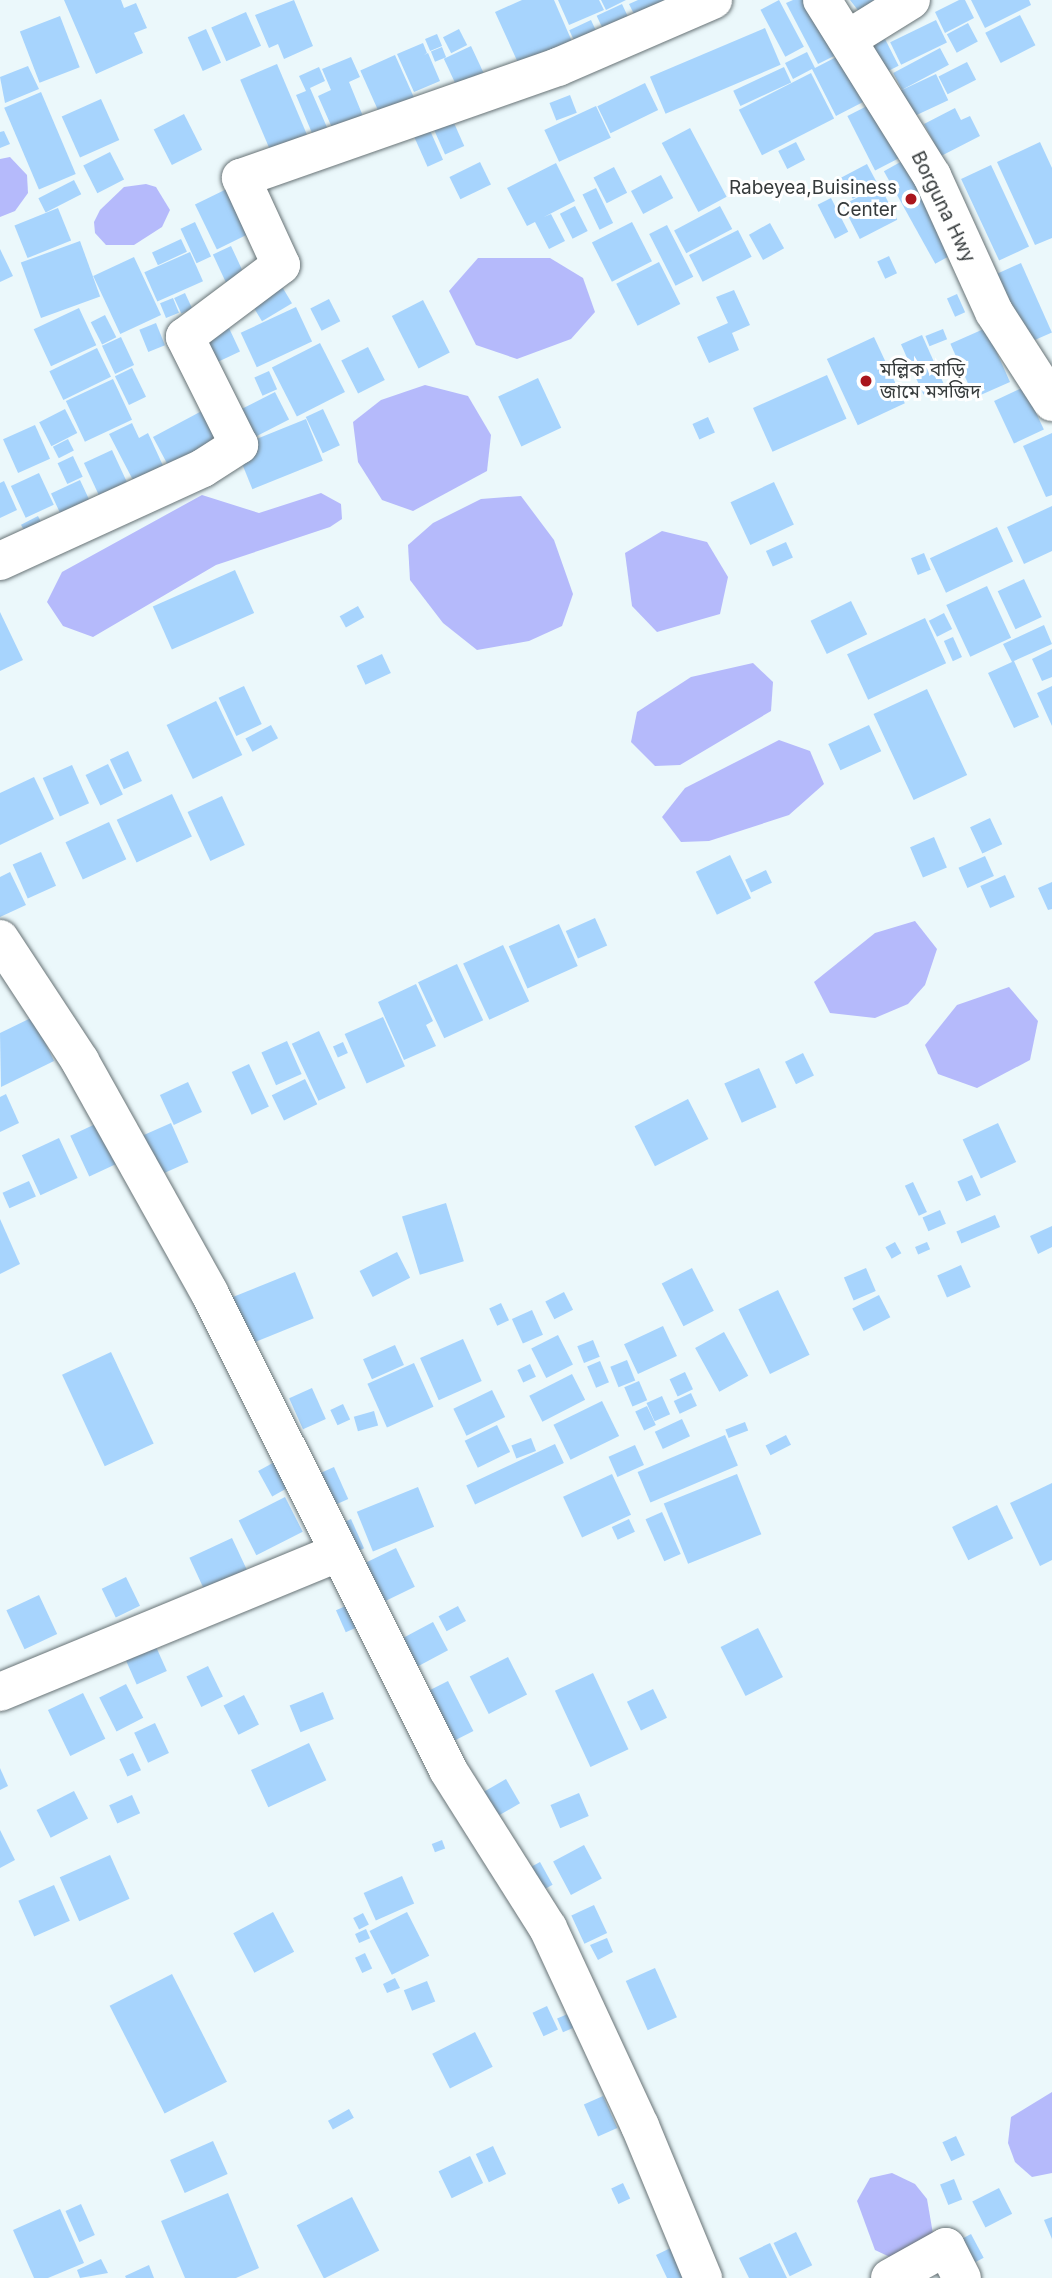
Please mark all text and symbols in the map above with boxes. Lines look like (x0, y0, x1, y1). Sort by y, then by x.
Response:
street label: Borguna Hwy (906, 148, 980, 266)
place label: Rabeyea,Buisiness Center (729, 177, 897, 221)
marker: Rabeyea,Buisiness Center (903, 191, 919, 207)
place label: মল্লিক বাড়ি জামে মসজিদ (880, 359, 981, 403)
marker: মল্লিক বাড়ি জামে মসজিদ (858, 373, 874, 389)

